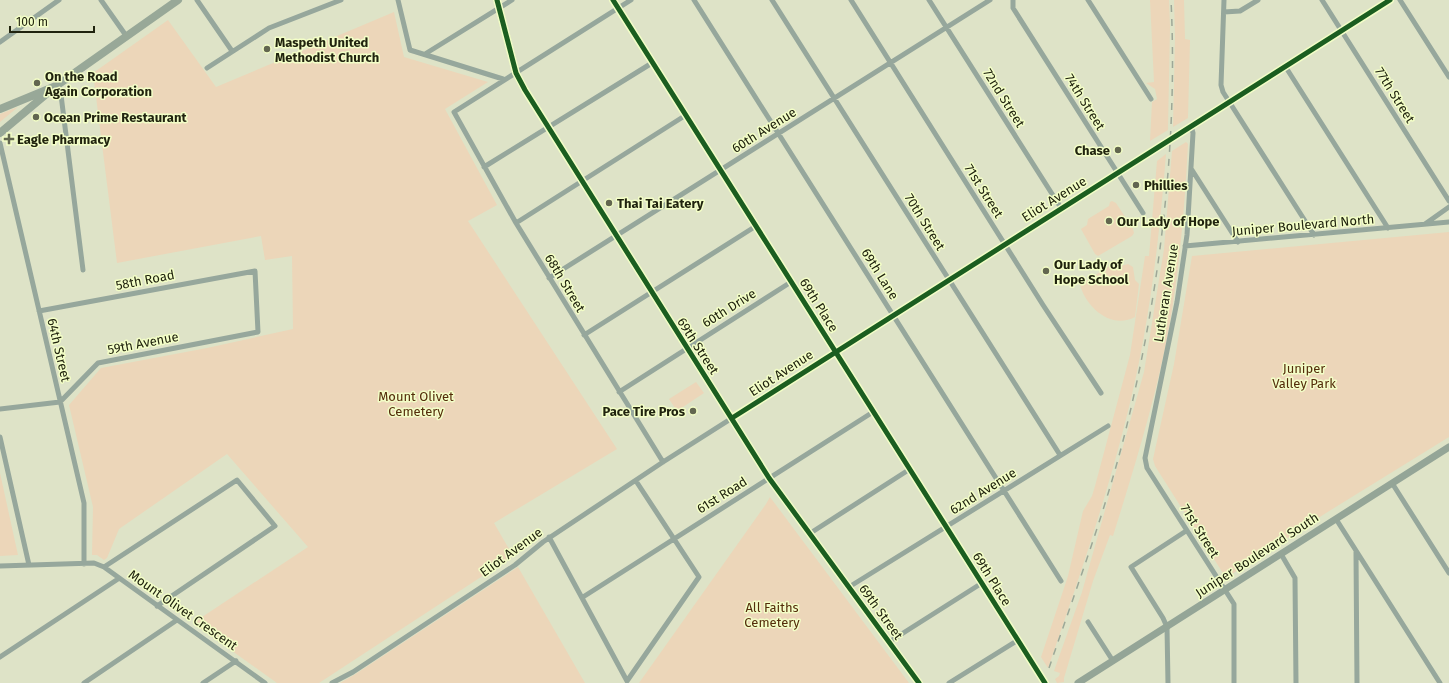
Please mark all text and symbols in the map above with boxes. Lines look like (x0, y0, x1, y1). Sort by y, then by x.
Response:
scale bar (10, 8, 94, 34)
text: 100 m (16, 15, 48, 29)
place label: Maspeth United Methodist Church (275, 35, 379, 65)
marker: Maspeth United Methodist Church (262, 44, 272, 54)
street label: 77th Street (1372, 64, 1418, 126)
street label: 72nd Street (980, 66, 1028, 130)
place label: On the Road Again Corporation (44, 69, 152, 99)
street label: 74th Street (1062, 71, 1108, 133)
marker: On the Road Again Corporation (32, 78, 42, 88)
street label: 60th Avenue (729, 104, 799, 156)
place label: Ocean Prime Restaurant (44, 110, 187, 125)
marker: Ocean Prime Restaurant (31, 112, 41, 122)
place label: Eagle Pharmacy (17, 132, 111, 147)
marker: Eagle Pharmacy (4, 134, 14, 144)
place label: Chase (1075, 143, 1110, 158)
marker: Chase (1113, 145, 1123, 155)
street label: 71st Street (962, 161, 1007, 221)
street label: Eliot Avenue (1019, 173, 1089, 225)
place label: Phillies (1144, 178, 1188, 193)
marker: Phillies (1131, 180, 1141, 190)
street label: 70th Street (902, 191, 948, 253)
place label: Thai Tai Eatery (617, 196, 704, 211)
marker: Thai Tai Eatery (604, 198, 614, 208)
street label: Juniper Boulevard North (1231, 211, 1375, 239)
place label: Our Lady of Hope (1117, 214, 1219, 229)
marker: Our Lady of Hope (1104, 216, 1114, 226)
street label: Lutheran Avenue (1151, 243, 1181, 343)
street label: 69th Lane (858, 246, 902, 302)
street label: 68th Street (542, 251, 588, 315)
place label: Our Lady of Hope School (1054, 257, 1129, 287)
marker: Our Lady of Hope School (1041, 266, 1051, 276)
street label: 58th Road (114, 267, 176, 293)
street label: 69th Place (797, 275, 841, 335)
street label: 60th Drive (699, 286, 759, 330)
street label: 69th Street (674, 315, 722, 377)
street label: 64th Street (44, 317, 74, 384)
street label: 59th Avenue (106, 329, 180, 357)
street label: Eliot Avenue (746, 347, 816, 399)
park label: Juniper Valley Park (1272, 361, 1336, 391)
park label: Mount Olivet Cemetery (378, 389, 454, 419)
place label: Pace Tire Pros (603, 404, 686, 419)
marker: Pace Tire Pros (688, 406, 698, 416)
street label: 62nd Avenue (947, 465, 1019, 517)
street label: 61st Road (694, 474, 750, 516)
street label: 71st Street (1178, 501, 1223, 561)
street label: Juniper Boulevard South (1193, 510, 1321, 600)
street label: Eliot Avenue (477, 524, 545, 580)
street label: 69th Place (970, 549, 1014, 609)
street label: Mount Olivet Crescent (126, 567, 241, 653)
street label: 69th Street (856, 581, 906, 643)
park label: All Faiths Cemetery (744, 600, 800, 630)

